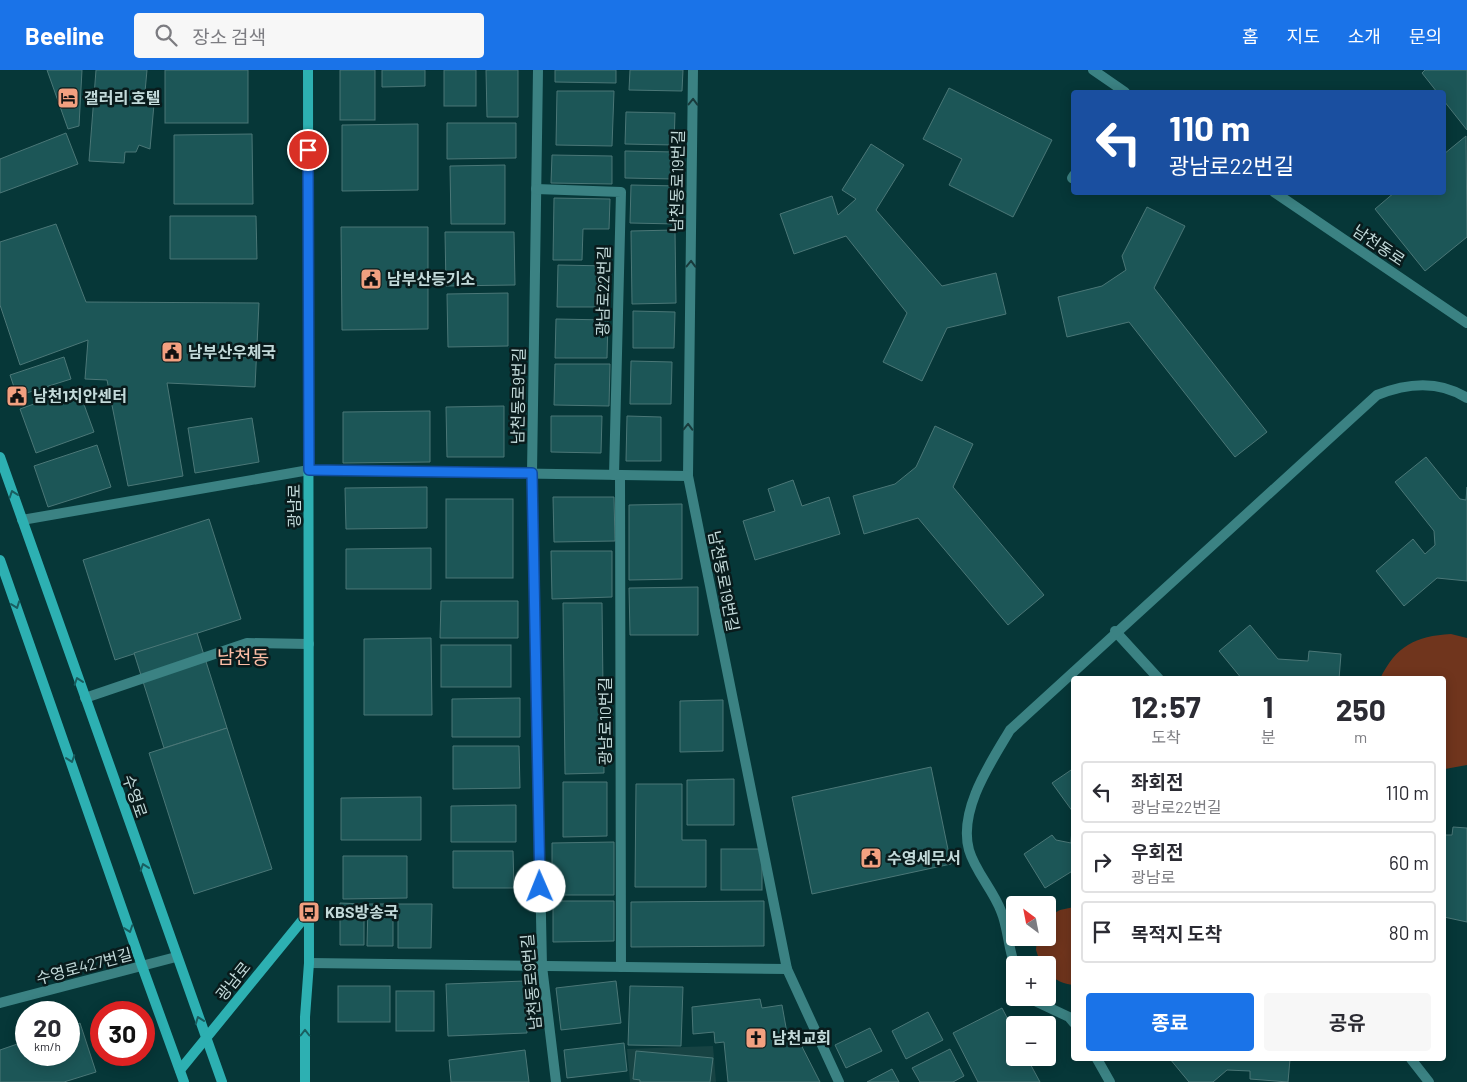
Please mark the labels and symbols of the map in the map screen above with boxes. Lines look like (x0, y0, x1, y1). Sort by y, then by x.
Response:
hotel icon: 갤러리 호텔 (56, 86, 80, 110)
place label: 갤러리 호텔 (84, 88, 161, 107)
one-way arrow (688, 98, 698, 106)
pin (287, 129, 329, 171)
street label: 남천동로19번길 (666, 130, 687, 232)
street label: 남천동로 (1350, 220, 1409, 269)
street label: 광남로22번길 (592, 245, 613, 337)
one-way arrow (686, 260, 696, 268)
public building icon: 남부산등기소 (359, 267, 383, 291)
place label: 남부산등기소 (387, 269, 476, 288)
public building icon: 남부산우체국 (160, 340, 184, 364)
place label: 남부산우체국 (188, 342, 276, 361)
street label: 남천동로9번길 (507, 348, 528, 444)
public building icon: 남천1치안센터 (5, 384, 29, 408)
place label: 남천1치안센터 (33, 386, 127, 405)
one-way arrow (683, 423, 693, 430)
street label: 광남로 (284, 484, 303, 528)
one-way arrow (9, 490, 19, 499)
street label: 남천동로19번길 (705, 529, 744, 633)
one-way arrow (10, 601, 20, 609)
district label: 남천동 (217, 645, 269, 668)
one-way arrow (74, 677, 84, 685)
street label: 광남로10번길 (595, 677, 614, 765)
one-way arrow (65, 754, 75, 762)
street label: 수영로 (119, 772, 152, 820)
public building icon: 수영세무서 (859, 846, 883, 870)
place label: 수영세무서 (887, 848, 961, 867)
position arrow (513, 860, 565, 912)
one-way arrow (140, 863, 150, 872)
north arrow (1006, 896, 1056, 946)
bus stop icon: KBS방송국 (297, 900, 321, 924)
place label: KBS방송국 (325, 902, 399, 921)
one-way arrow (123, 924, 133, 933)
street label: 남천동로9번길 (517, 933, 544, 1031)
street label: 수영로427번길 (34, 944, 134, 987)
street label: 광남로 (211, 957, 254, 1004)
speed limit sign: 30 (90, 1001, 155, 1066)
one-way arrow (195, 1016, 205, 1025)
church icon: 남천교회 (744, 1026, 768, 1050)
place label: 남천교회 (772, 1028, 831, 1047)
one-way arrow (300, 1029, 310, 1037)

